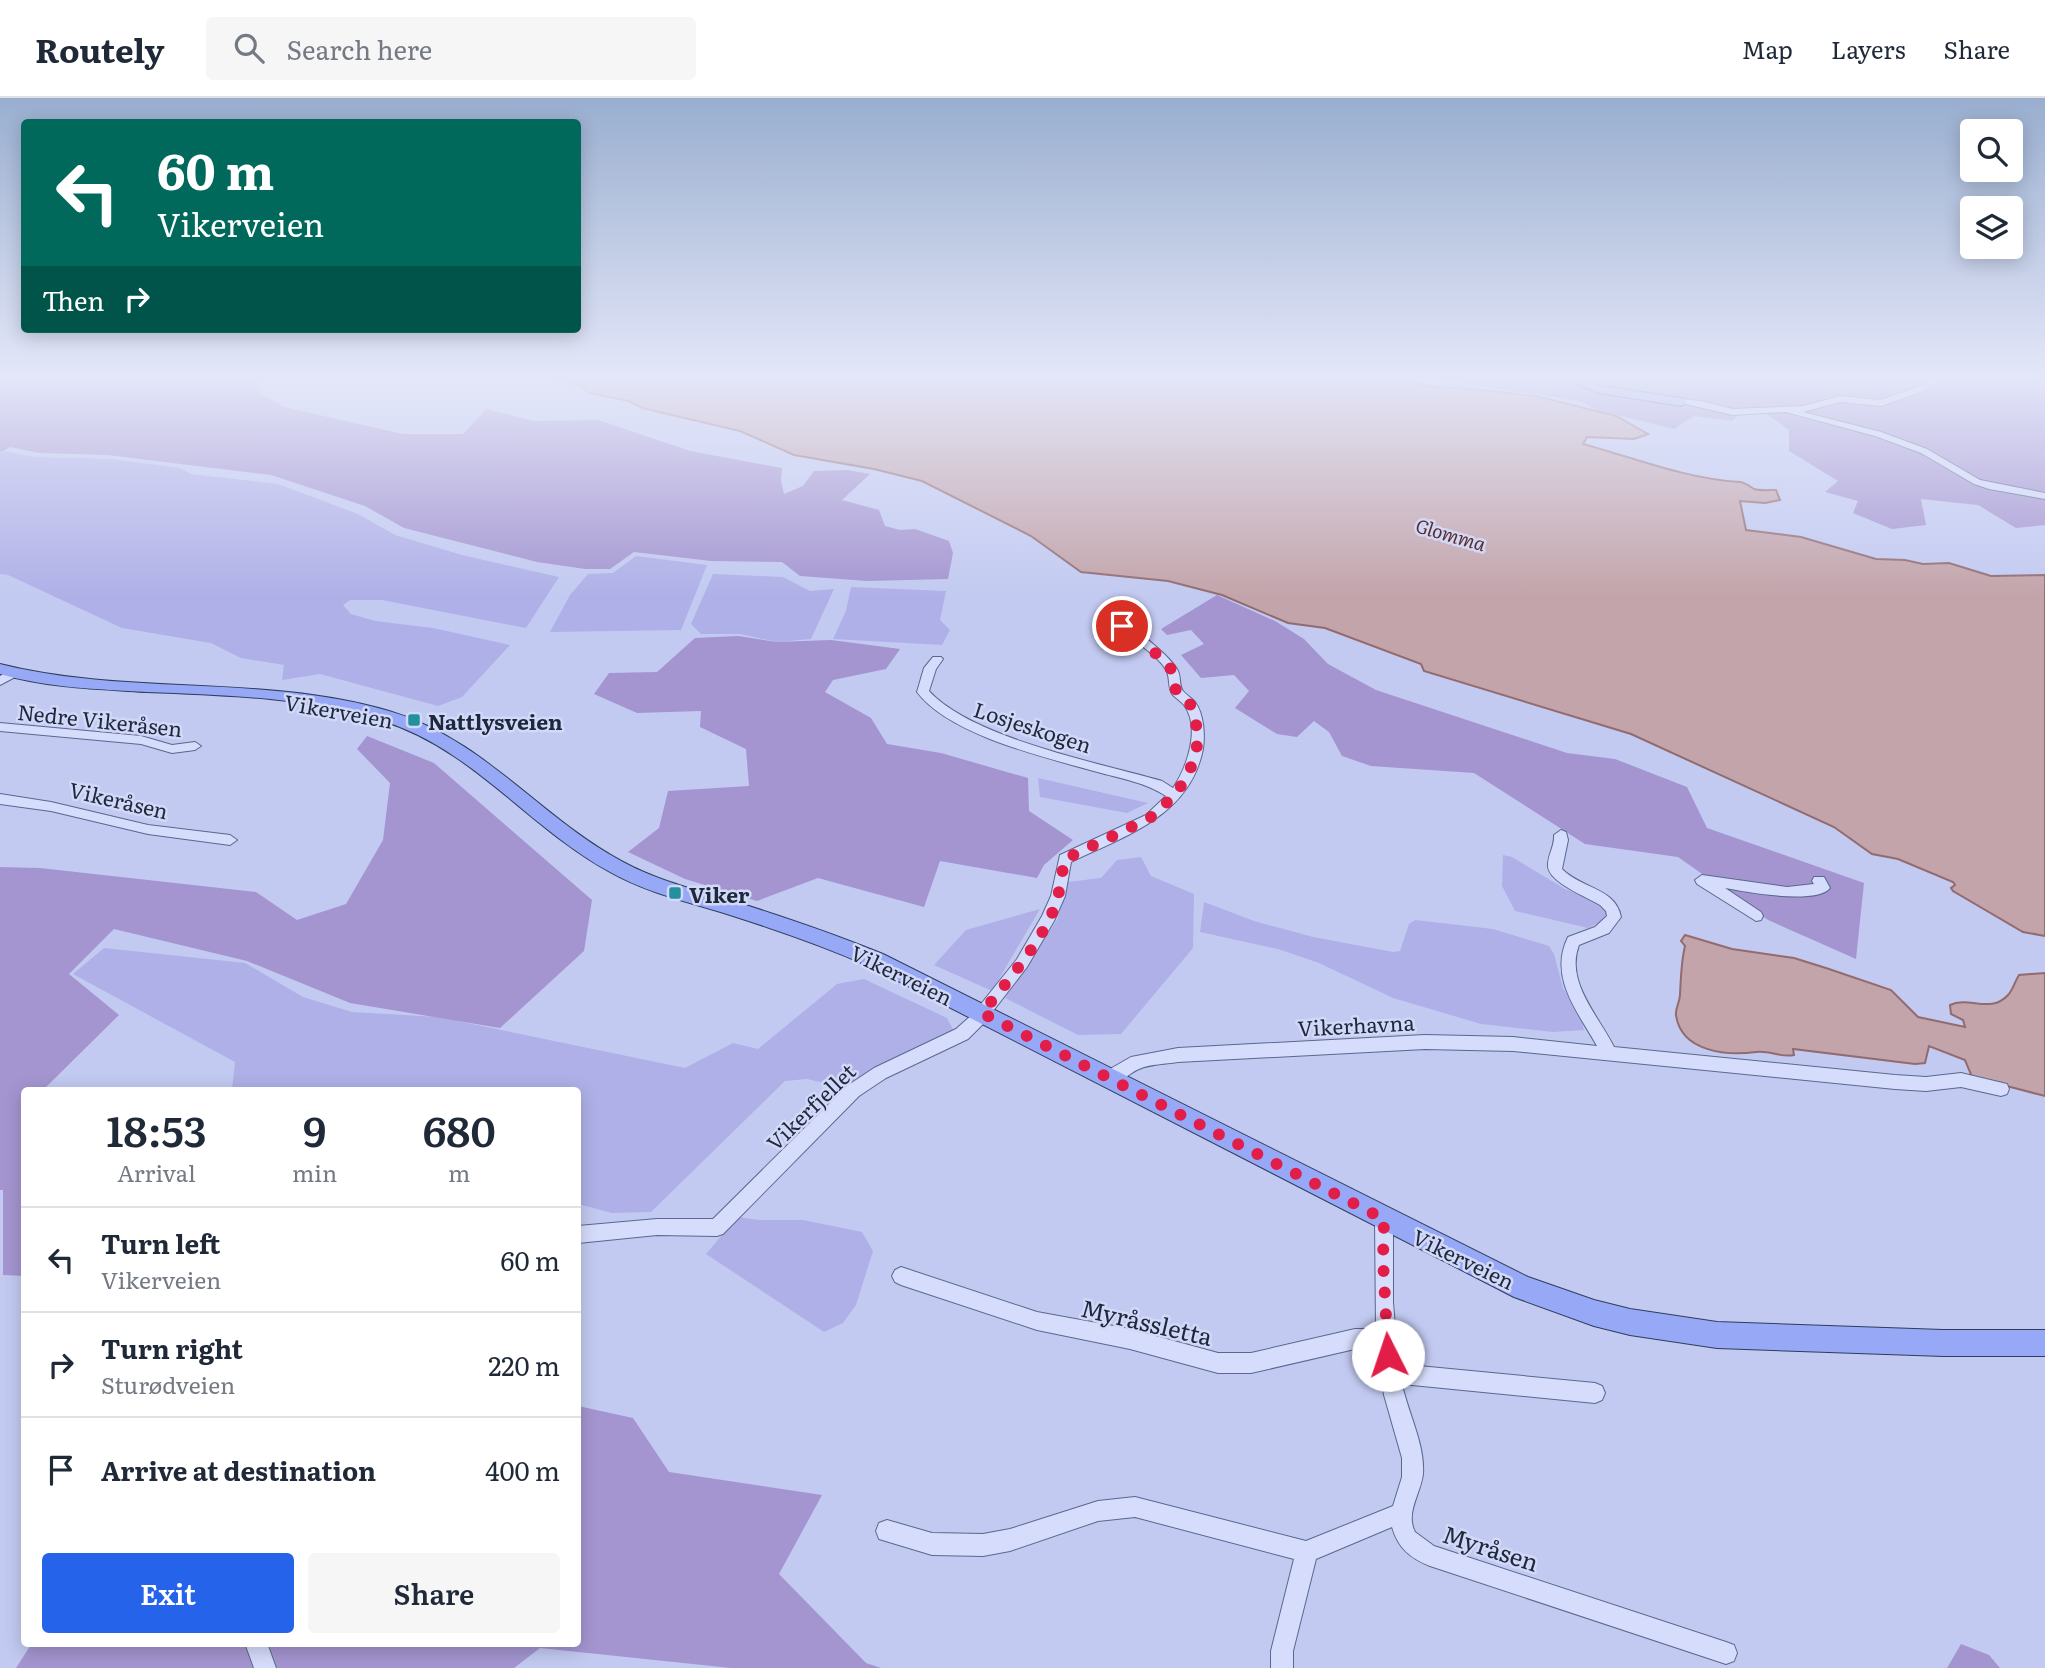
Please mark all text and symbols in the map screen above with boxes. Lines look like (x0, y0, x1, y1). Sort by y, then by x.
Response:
search box (206, 17, 696, 80)
text: Routely (35, 24, 164, 73)
icon: search (230, 29, 268, 67)
text: Search here (286, 29, 432, 68)
text: Map (1742, 31, 1793, 66)
text: Layers (1831, 31, 1905, 66)
text: Share (1943, 31, 2010, 66)
map controls (1960, 119, 2023, 259)
button: search (1960, 119, 2023, 182)
text: 60 m (157, 132, 274, 205)
icon: left (42, 147, 133, 238)
button: layers (1960, 196, 2023, 259)
text: Vikerveien (157, 199, 324, 247)
text: Then (42, 280, 104, 319)
icon: right (118, 280, 156, 318)
water label: Glomma (1413, 511, 1489, 557)
pin (1092, 596, 1152, 656)
icon: arrive (1103, 607, 1141, 645)
street label: Vikerveien (282, 685, 396, 735)
street label: Losjeskogen (970, 692, 1096, 760)
street label: Nedre Vikeråsen (16, 695, 184, 743)
place label: Nattlysveien (428, 705, 563, 736)
marker: Nattlysveien (406, 712, 422, 728)
street label: Vikeråsen (67, 773, 172, 825)
place label: Viker (689, 878, 750, 909)
marker: Viker (667, 885, 683, 901)
street label: Vikerveien (846, 936, 958, 1012)
street label: Vikerhavna (1297, 1005, 1416, 1043)
street label: Vikerfjellet (758, 1055, 862, 1157)
text: 18:53 (106, 1098, 207, 1160)
text: 9 (303, 1098, 326, 1160)
text: 680 (423, 1098, 496, 1160)
text: Arrival (117, 1155, 196, 1189)
text: min (292, 1155, 337, 1189)
text: m (448, 1155, 470, 1189)
street label: Vikerveien (1408, 1220, 1520, 1296)
text: Turn left (101, 1223, 220, 1262)
text: 60 m (501, 1240, 560, 1279)
icon: left (42, 1241, 80, 1279)
text: Vikerveien (101, 1262, 221, 1296)
street label: Myråssletta (1078, 1289, 1216, 1353)
position arrow (1351, 1318, 1425, 1392)
text: Turn right (101, 1328, 243, 1367)
text: 220 m (488, 1345, 560, 1384)
icon: right (42, 1346, 80, 1384)
text: Sturødveien (101, 1367, 235, 1401)
text: Arrive at destination (101, 1450, 376, 1489)
text: 400 m (485, 1450, 560, 1489)
icon: arrive (42, 1451, 80, 1489)
street label: Myråsen (1439, 1515, 1544, 1579)
button: Exit (42, 1553, 294, 1633)
button: Share (308, 1553, 560, 1633)

